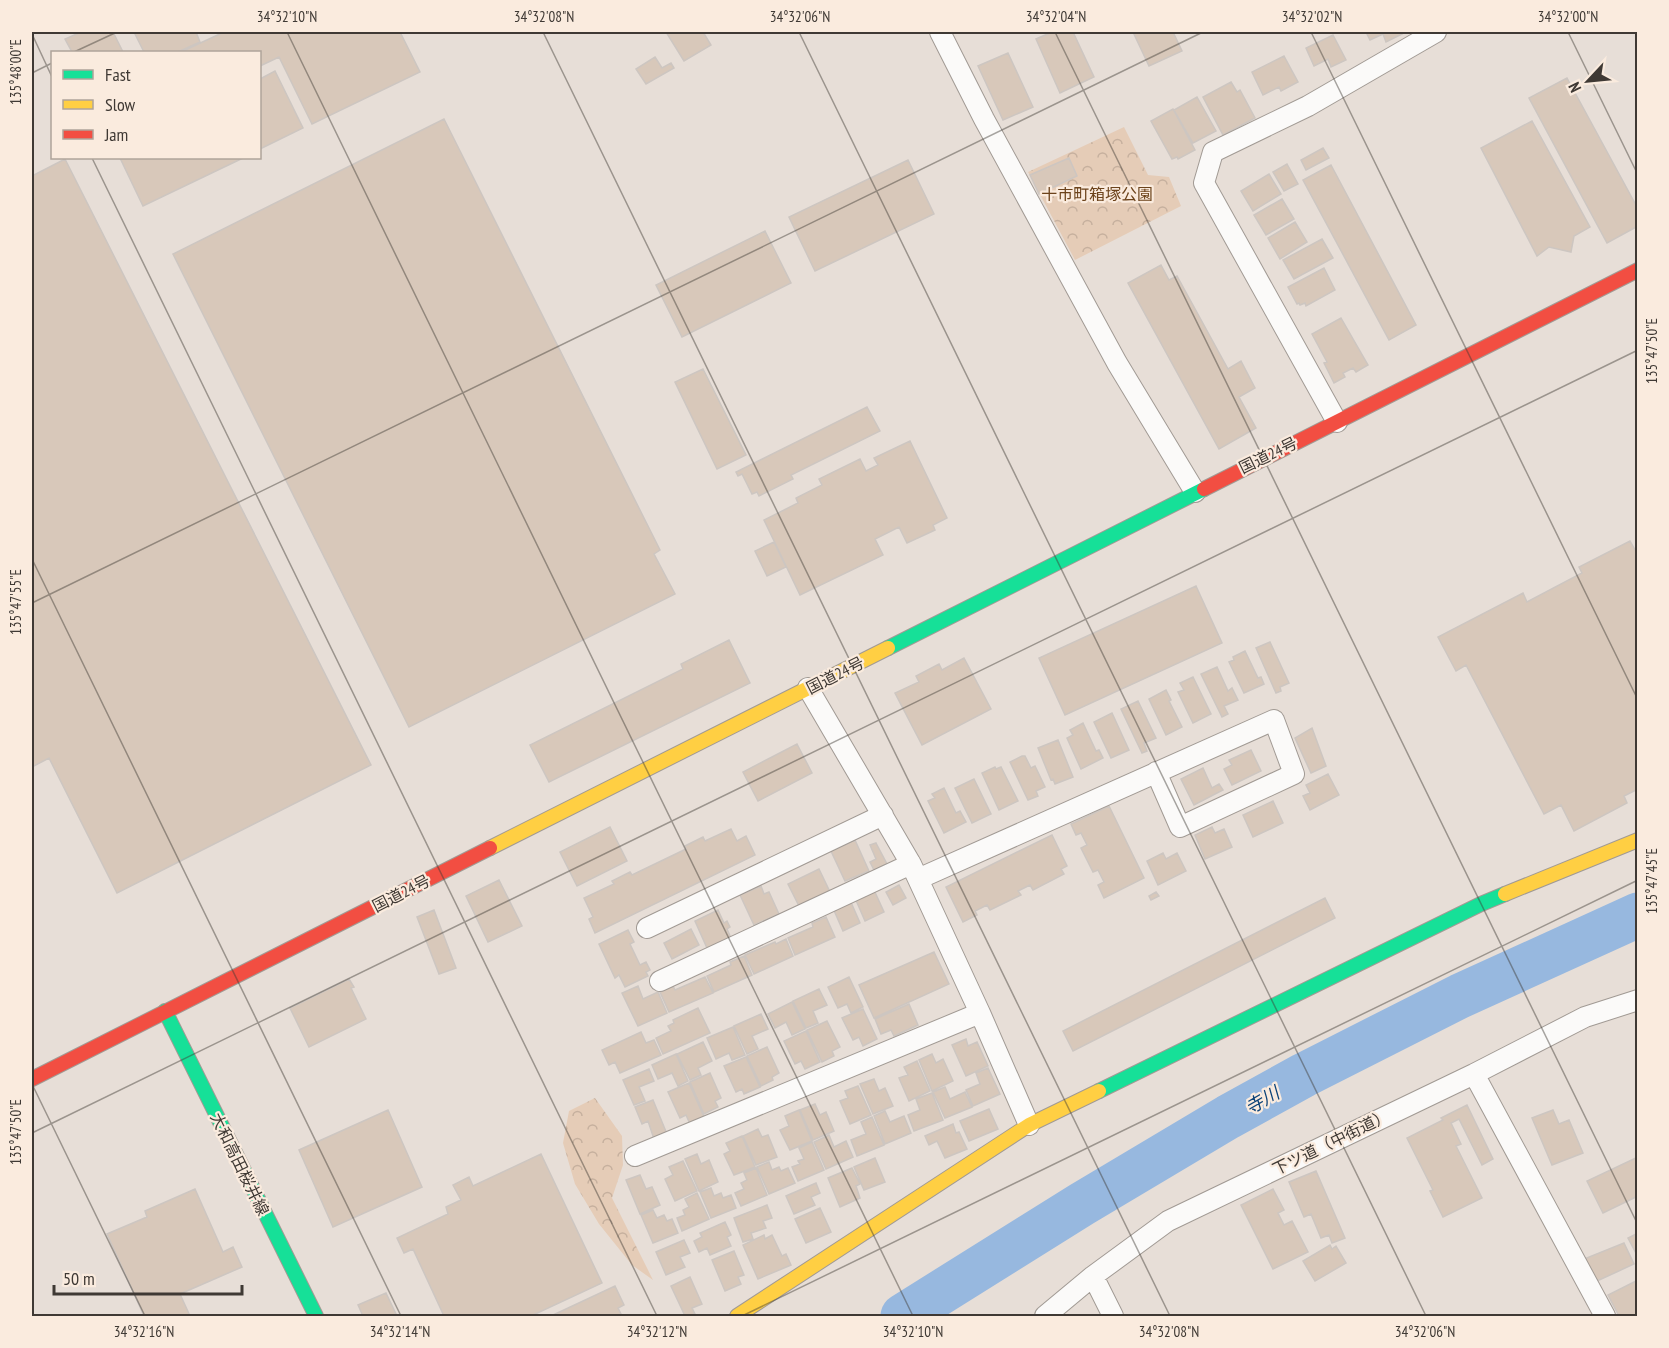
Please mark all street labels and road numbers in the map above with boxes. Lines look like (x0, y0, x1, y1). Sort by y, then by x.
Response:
street label: 国道24号 (1236, 432, 1300, 478)
street label: 国道24号 (803, 652, 867, 698)
street label: 国道24号 (369, 870, 433, 916)
street label: 下ツ道（中街道） (1269, 1105, 1393, 1179)
street label: 大和高田桜井線 (206, 1109, 274, 1219)

